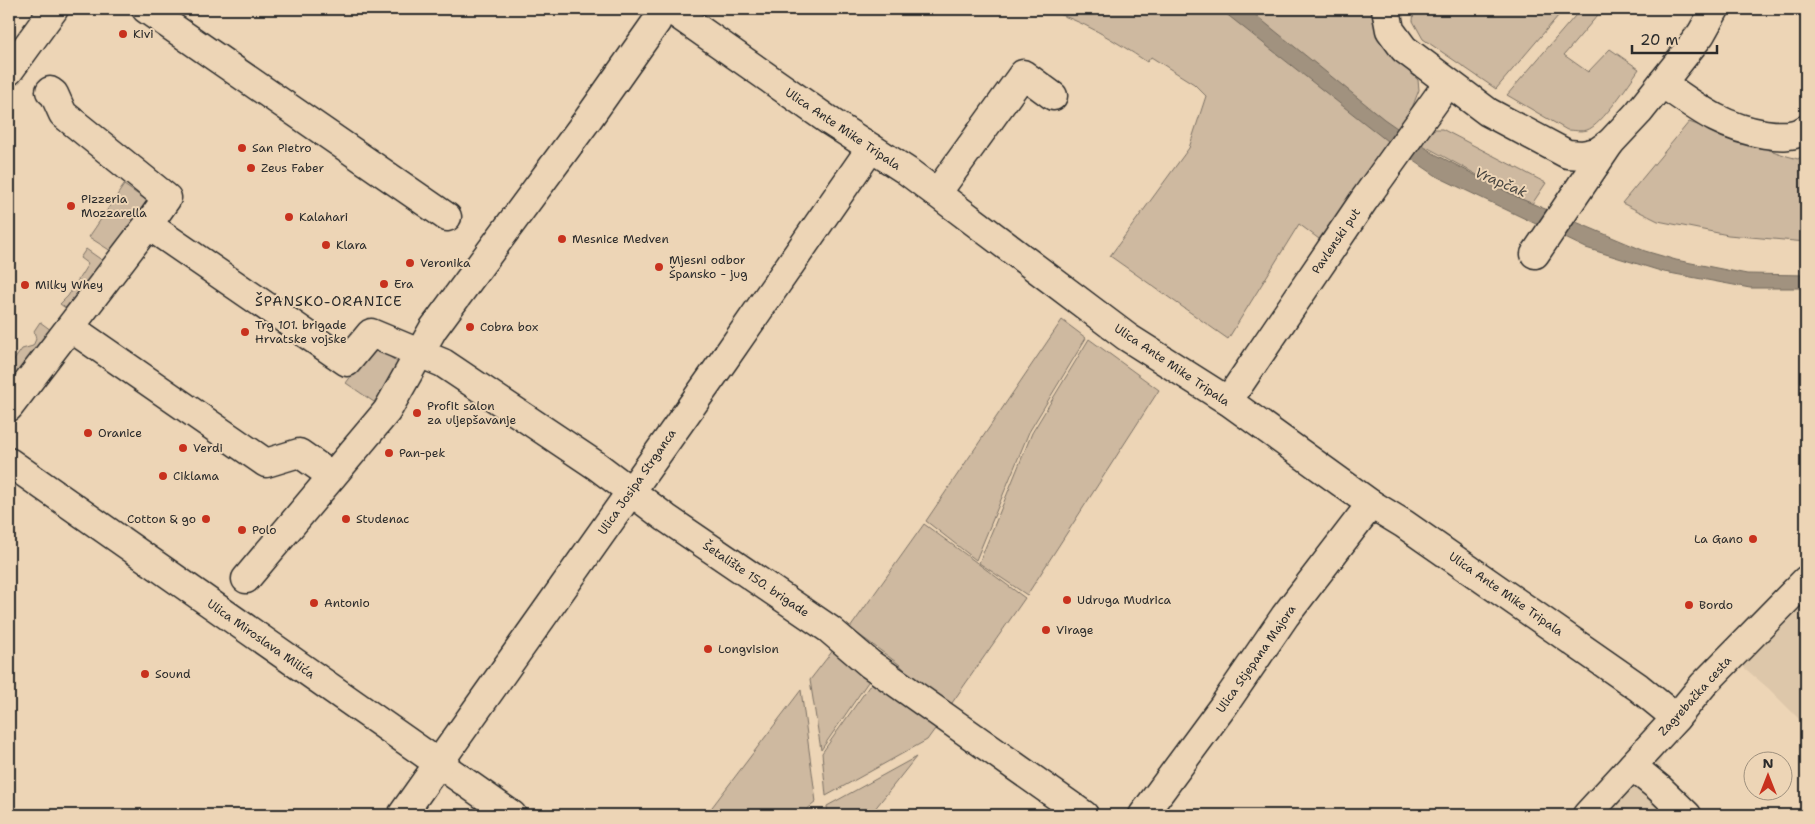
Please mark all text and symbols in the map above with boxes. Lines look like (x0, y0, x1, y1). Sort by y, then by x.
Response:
scale bar (1632, 22, 1718, 54)
place label: Kivi (133, 26, 154, 42)
marker: Kivi (117, 28, 129, 40)
text: 20 m (1640, 30, 1679, 50)
street label: Ulica Ante Mike Tripala (782, 84, 904, 174)
place label: San Pietro (252, 140, 312, 156)
marker: San Pietro (236, 142, 248, 154)
place label: Zeus Faber (261, 160, 324, 176)
marker: Zeus Faber (245, 162, 257, 174)
water label: Vrapčak (1472, 163, 1530, 201)
place label: Pizzeria Mozzarella (81, 191, 147, 221)
marker: Pizzeria Mozzarella (65, 200, 77, 212)
street label: Pavlenski put (1308, 205, 1364, 277)
place label: Kalahari (299, 209, 348, 225)
marker: Kalahari (283, 211, 295, 223)
place label: Mesnice Medven (572, 231, 669, 247)
marker: Mesnice Medven (556, 233, 568, 245)
place label: Klara (336, 237, 367, 253)
marker: Klara (320, 239, 332, 251)
place label: Mjesni odbor Špansko - jug (669, 252, 748, 282)
place label: Veronika (420, 255, 471, 271)
marker: Veronika (404, 257, 416, 269)
marker: Mjesni odbor Špansko - jug (653, 261, 665, 273)
place label: Era (394, 276, 414, 292)
place label: Milky Whey (35, 277, 103, 293)
marker: Era (378, 278, 390, 290)
marker: Milky Whey (19, 279, 31, 291)
district label: ŠPANSKO-ORANICE (255, 292, 403, 310)
place label: Trg 101. brigade Hrvatske vojske (255, 317, 347, 347)
place label: Cobra box (480, 319, 538, 335)
street label: Ulica Ante Mike Tripala (1111, 320, 1233, 410)
marker: Cobra box (464, 321, 476, 333)
marker: Trg 101. brigade Hrvatske vojske (239, 326, 251, 338)
place label: Profit salon za uljepšavanje (427, 398, 516, 428)
marker: Profit salon za uljepšavanje (411, 407, 423, 419)
place label: Oranice (98, 425, 142, 441)
street label: Ulica Josipa Strganca (594, 425, 680, 538)
marker: Oranice (82, 427, 94, 439)
place label: Verdi (193, 440, 223, 456)
marker: Verdi (177, 442, 189, 454)
place label: Pan-pek (399, 445, 445, 461)
marker: Pan-pek (383, 447, 395, 459)
place label: Ciklama (173, 468, 220, 484)
marker: Ciklama (157, 470, 169, 482)
place label: Cotton & go (127, 511, 196, 527)
place label: Studenac (356, 511, 409, 527)
marker: Cotton & go (200, 513, 212, 525)
marker: Studenac (340, 513, 352, 525)
place label: Polo (252, 522, 277, 538)
marker: Polo (236, 524, 248, 536)
place label: La Gano (1694, 531, 1743, 547)
marker: La Gano (1747, 533, 1759, 545)
street label: Šetalište 150. brigade (700, 537, 812, 621)
street label: Ulica Ante Mike Tripala (1446, 548, 1567, 640)
place label: Udruga Mudrica (1077, 592, 1172, 608)
marker: Udruga Mudrica (1061, 594, 1073, 606)
place label: Antonio (324, 595, 370, 611)
street label: Ulica Miroslava Milića (204, 596, 318, 683)
marker: Antonio (308, 597, 320, 609)
place label: Bordo (1699, 597, 1733, 613)
marker: Bordo (1683, 599, 1695, 611)
street label: Ulica Stjepana Majora (1213, 601, 1300, 716)
place label: Virage (1056, 622, 1094, 638)
marker: Virage (1040, 624, 1052, 636)
place label: Longvision (718, 641, 779, 657)
marker: Longvision (702, 643, 714, 655)
street label: Zagrebačka cesta (1655, 652, 1735, 739)
place label: Sound (155, 666, 191, 682)
marker: Sound (139, 668, 151, 680)
north arrow (1742, 752, 1792, 802)
text: N (1762, 754, 1774, 772)

